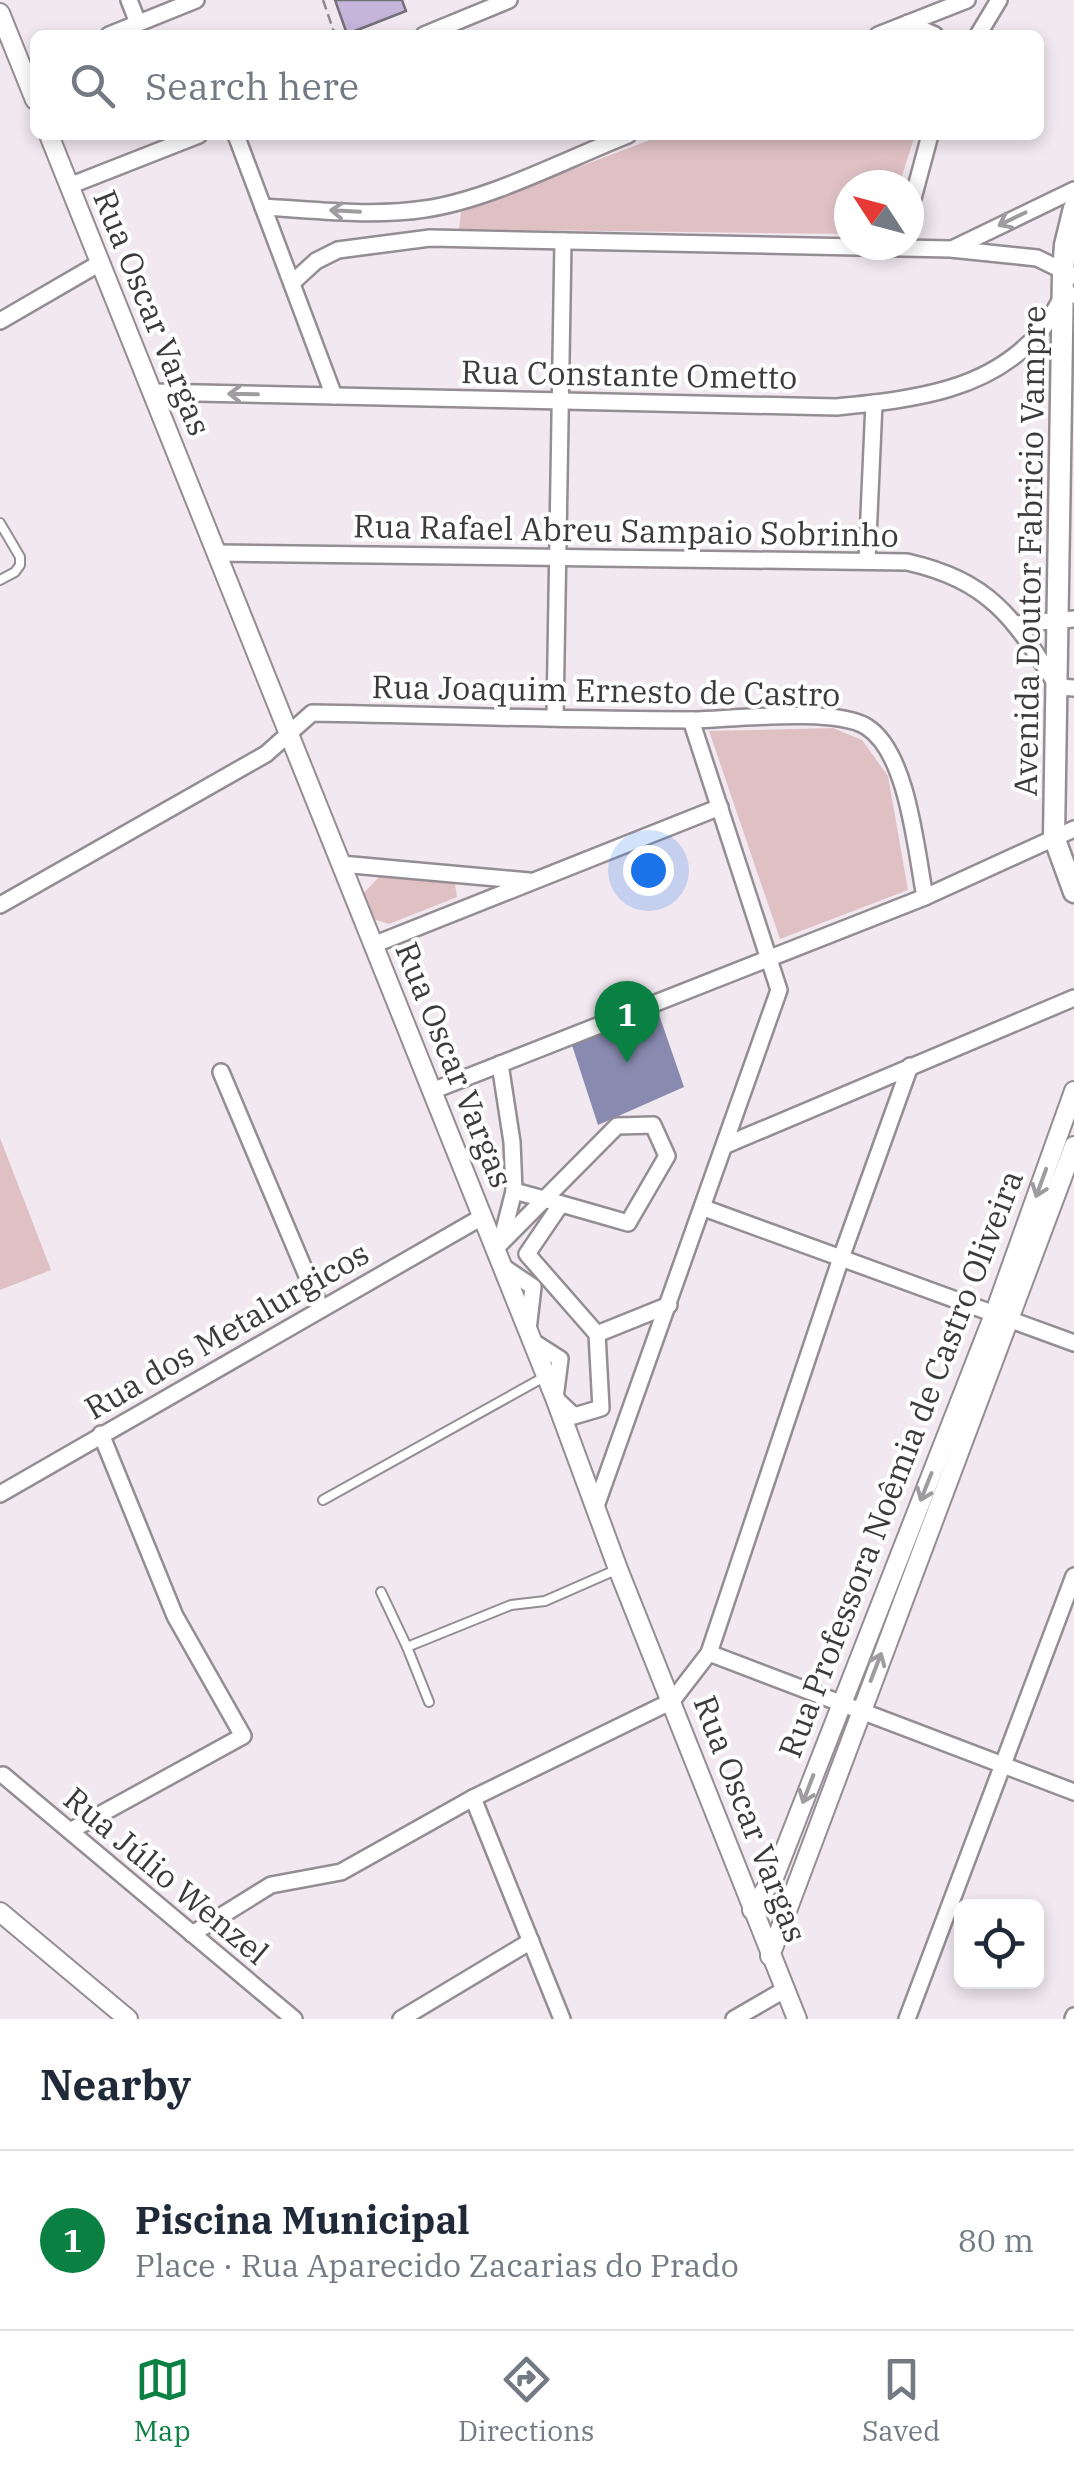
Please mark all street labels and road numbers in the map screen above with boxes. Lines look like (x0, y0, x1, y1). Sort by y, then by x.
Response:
street label: Rua Oscar Vargas (85, 184, 221, 442)
street label: Avenida Doutor Fabricio Vampre (1004, 305, 1054, 797)
street label: Rua Constante Ometto (460, 350, 798, 398)
street label: Rua Rafael Abreu Sampaio Sobrinho (353, 504, 899, 556)
street label: Rua Joaquim Ernesto de Castro (371, 665, 841, 715)
street label: Rua Oscar Vargas (387, 936, 523, 1194)
street label: Rua Professora Noêmia de Castro Oliveira (768, 1164, 1032, 1763)
street label: Rua dos Metalurgicos (77, 1232, 376, 1429)
street label: Rua Oscar Vargas (685, 1689, 817, 1948)
street label: Rua Júlio Wenzel (55, 1777, 278, 1973)

